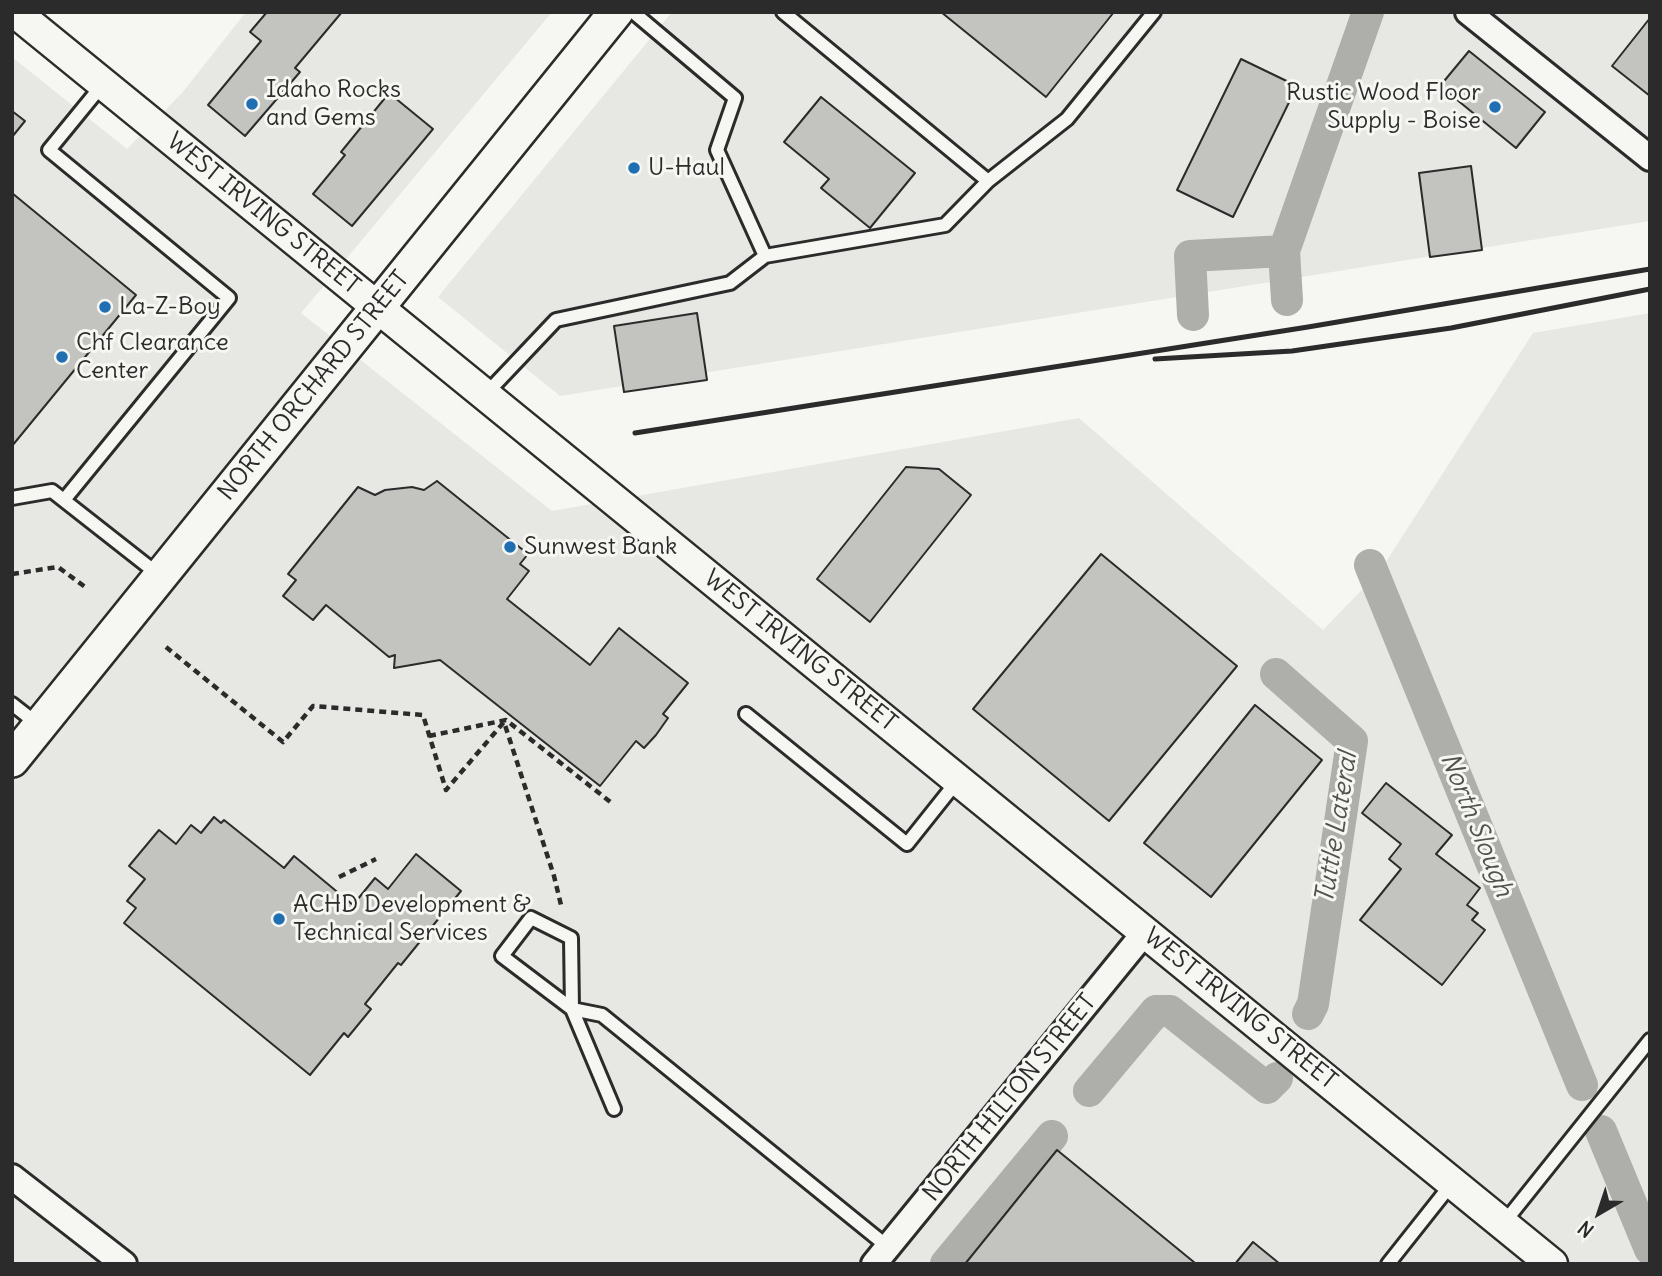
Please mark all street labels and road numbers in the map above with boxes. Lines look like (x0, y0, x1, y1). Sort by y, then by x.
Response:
street label: WEST IRVING STREET (161, 127, 365, 301)
street label: NORTH ORCHARD STREET (212, 265, 416, 507)
street label: WEST IRVING STREET (698, 564, 902, 738)
street label: WEST IRVING STREET (1138, 922, 1342, 1096)
street label: NORTH HILTON STREET (918, 989, 1102, 1207)

